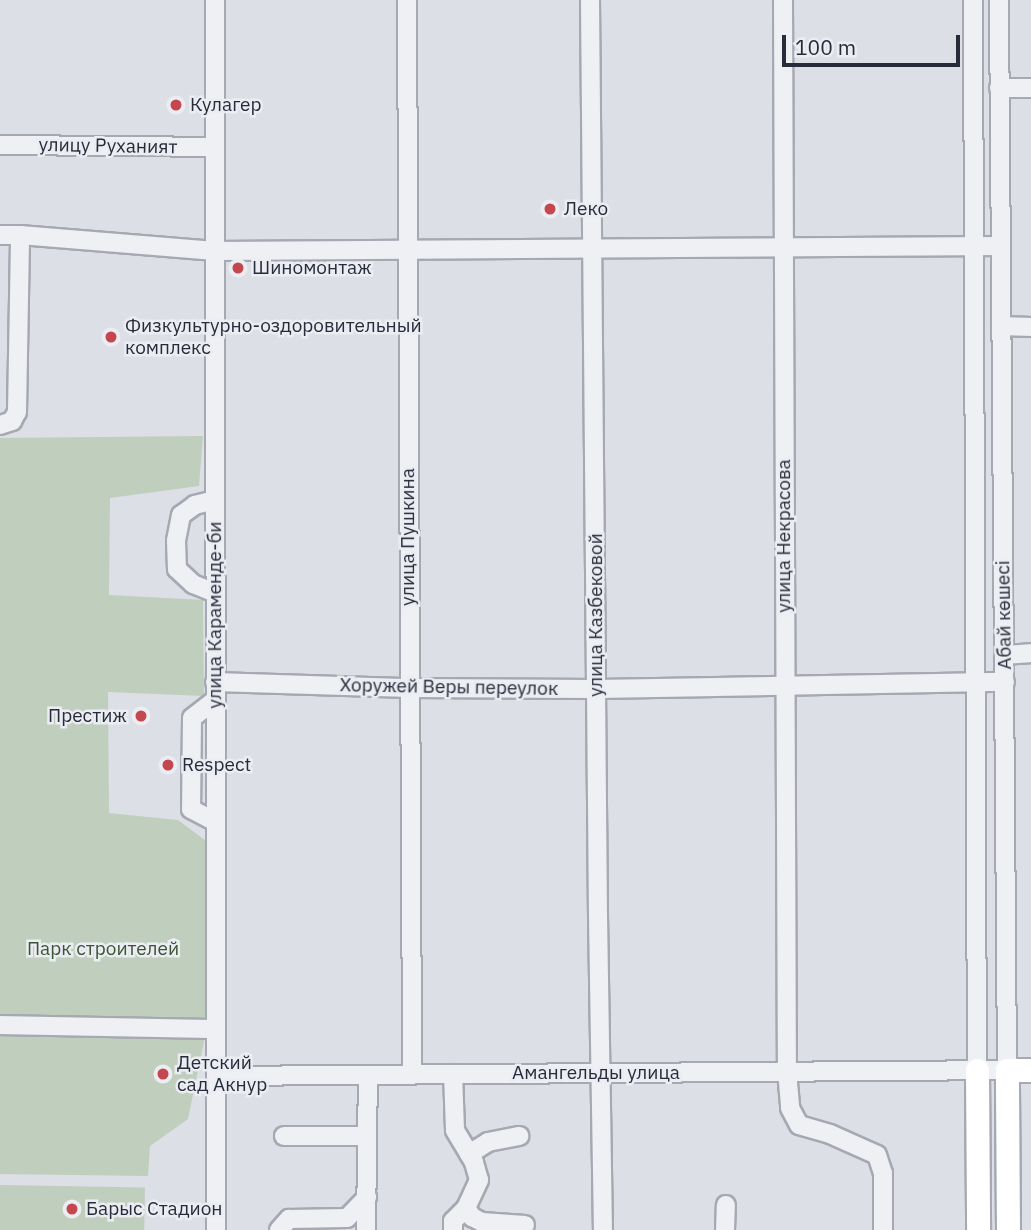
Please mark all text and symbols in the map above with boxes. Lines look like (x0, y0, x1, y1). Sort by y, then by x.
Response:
scale bar (786, 21, 964, 65)
text: 100 m (795, 33, 856, 61)
place label: Кулагер (190, 94, 262, 116)
marker: Кулагер (168, 97, 184, 113)
street label: улицу Руханият (38, 133, 178, 159)
place label: Леко (564, 198, 608, 220)
marker: Леко (542, 201, 558, 217)
place label: Шиномонтаж (252, 257, 372, 279)
marker: Шиномонтаж (230, 260, 246, 276)
place label: Физкультурно-оздоровительный комплекс (125, 315, 422, 359)
marker: Физкультурно-оздоровительный комплекс (103, 329, 119, 345)
street label: улица Некрасова (773, 459, 795, 613)
street label: улица Пушкина (397, 468, 419, 606)
street label: улица Караменде-би (204, 521, 226, 709)
street label: улица Казбековой (585, 533, 607, 697)
street label: Абай көшесі (992, 560, 1016, 670)
street label: Хоружей Веры переулок (340, 674, 558, 700)
place label: Престиж (48, 705, 127, 727)
marker: Престиж (133, 708, 149, 724)
place label: Respect (182, 754, 251, 776)
marker: Respect (160, 757, 176, 773)
park label: Парк строителей (27, 938, 179, 960)
place label: Детский сад Акнур (177, 1052, 267, 1096)
street label: Амангельды улица (512, 1062, 680, 1084)
marker: Детский сад Акнур (155, 1066, 171, 1082)
place label: Барыс Стадион (86, 1198, 222, 1220)
marker: Барыс Стадион (64, 1201, 80, 1217)

